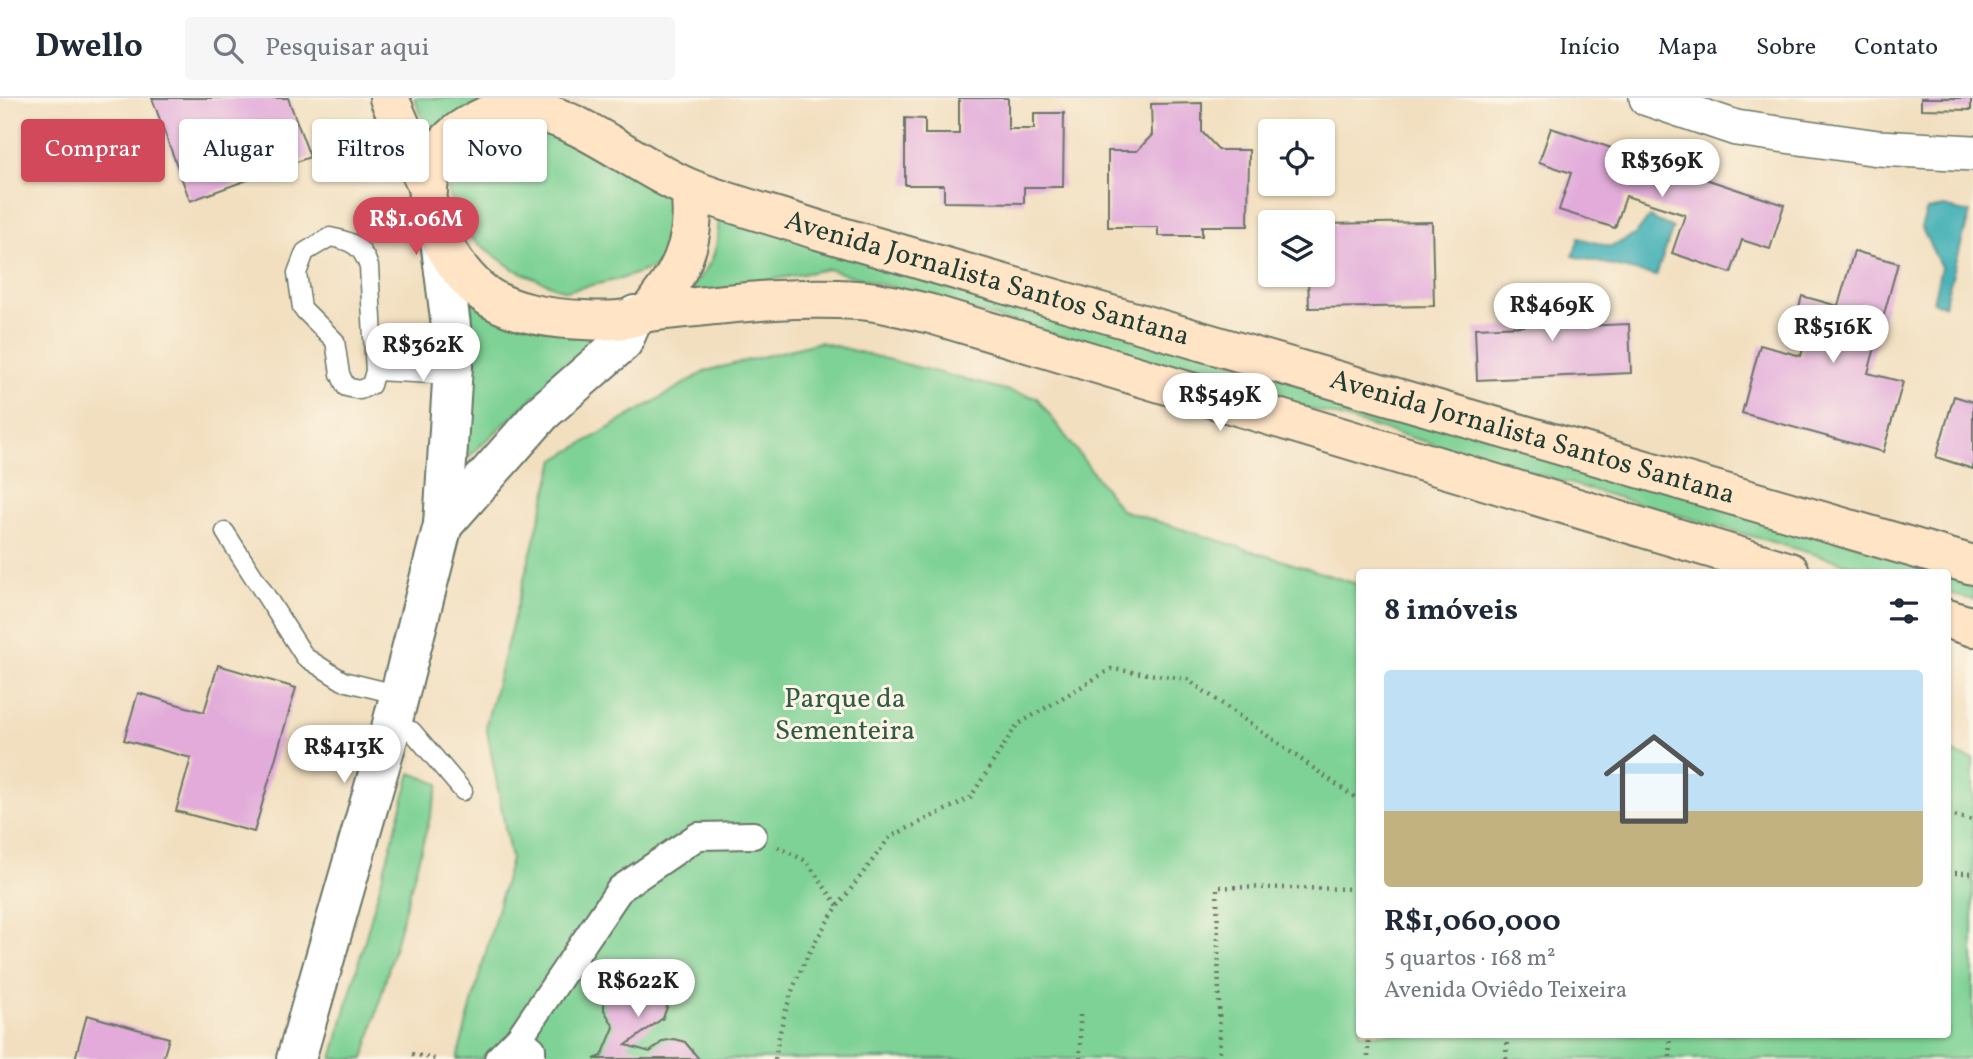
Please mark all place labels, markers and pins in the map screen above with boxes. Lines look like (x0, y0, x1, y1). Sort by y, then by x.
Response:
pin: R$369K (1605, 140, 1719, 199)
pin: R$1.06M (351, 198, 481, 257)
pin: R$469K (1495, 284, 1609, 343)
pin: R$516K (1776, 306, 1890, 365)
pin: R$362K (366, 324, 480, 383)
pin: R$549K (1163, 374, 1277, 433)
pin: R$413K (287, 726, 401, 785)
pin: R$622K (581, 960, 695, 1019)

